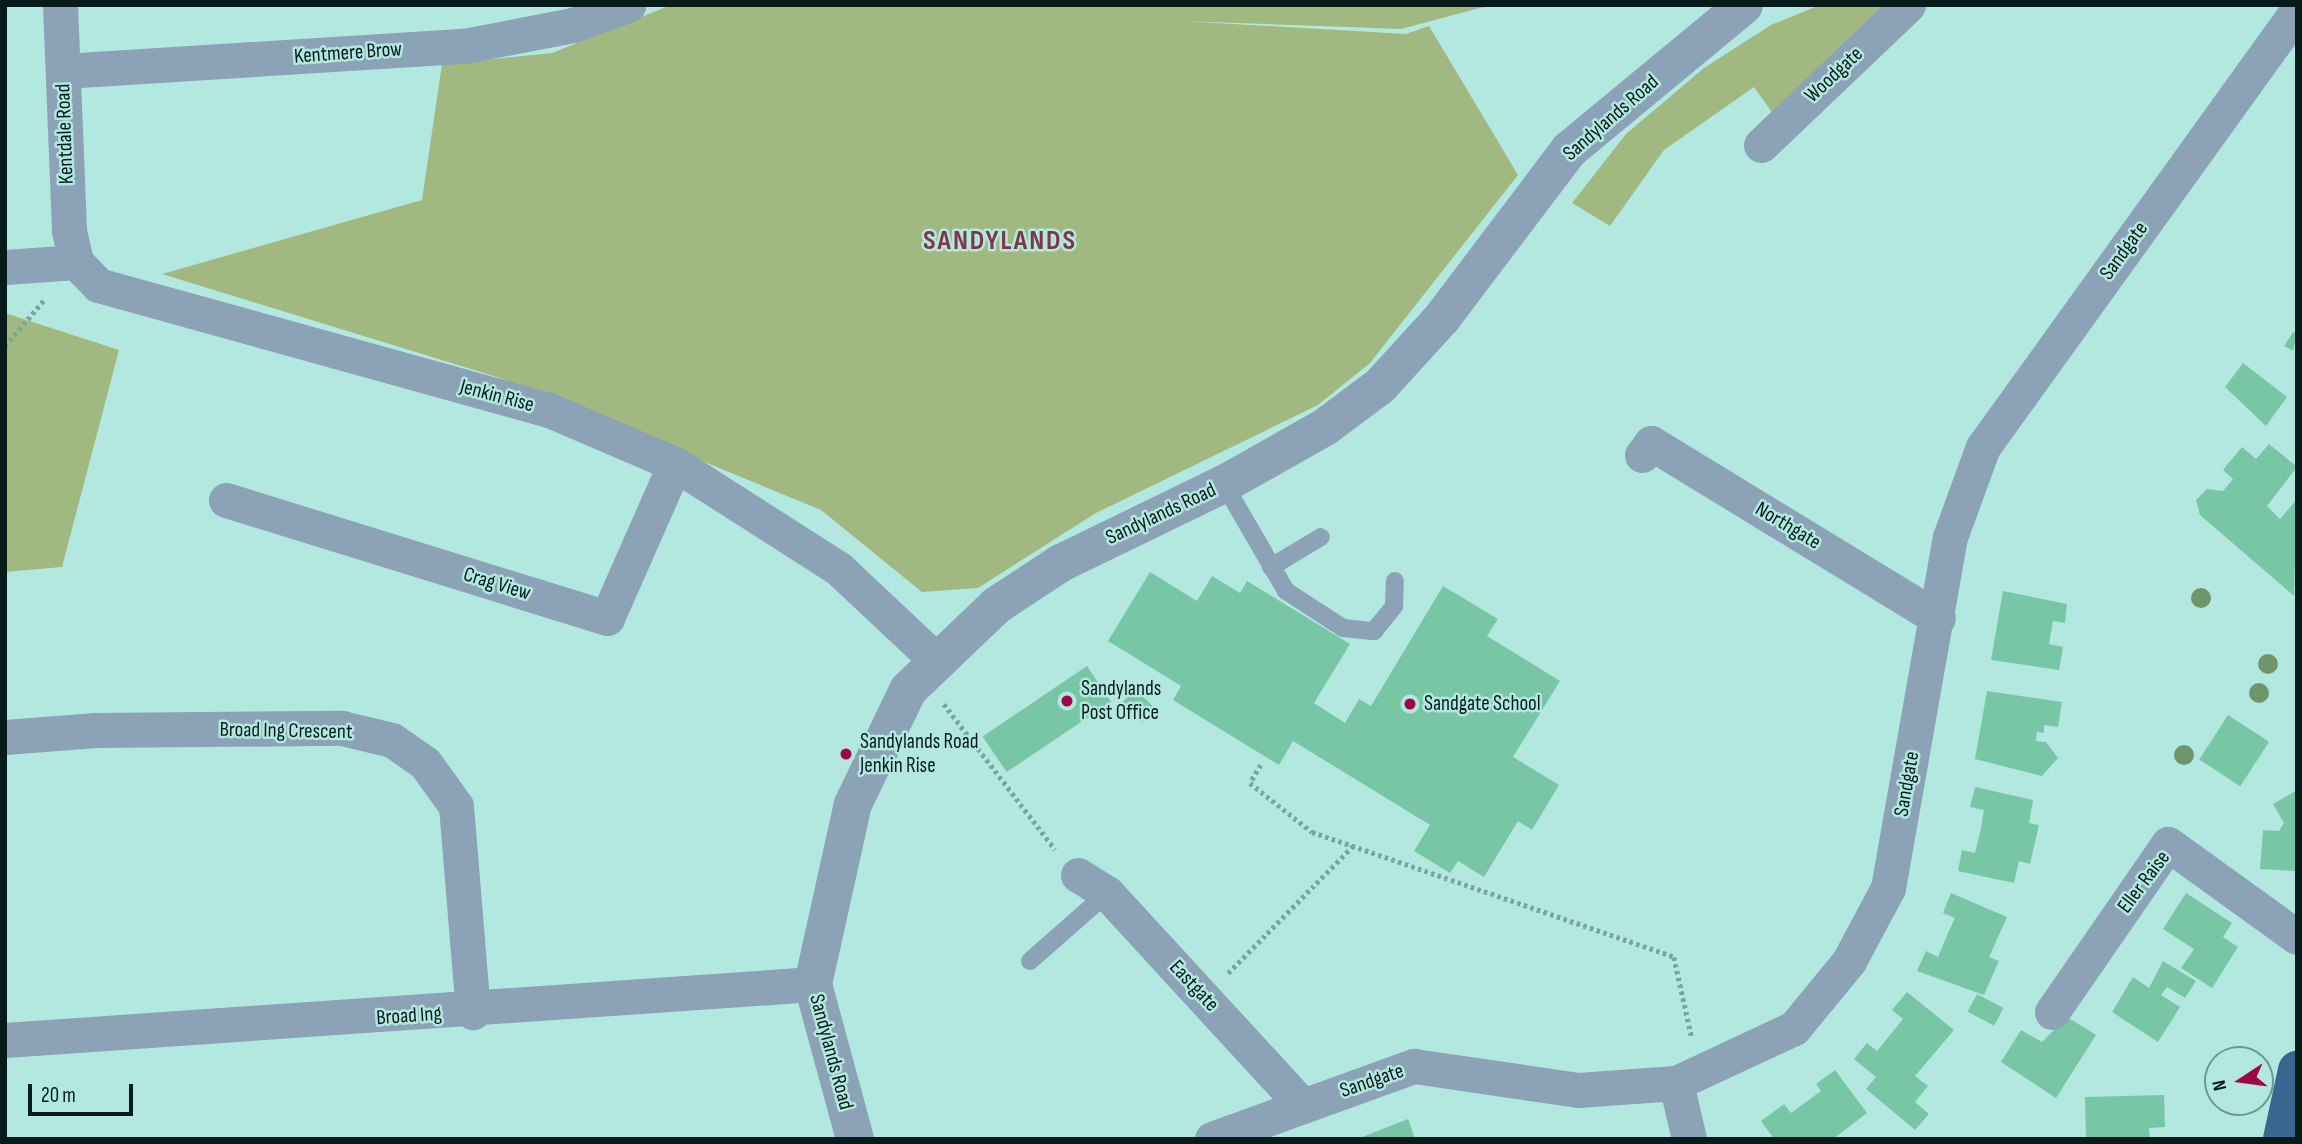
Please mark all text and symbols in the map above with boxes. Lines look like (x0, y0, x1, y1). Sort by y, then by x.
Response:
street label: Kentmere Brow (293, 37, 403, 69)
street label: Woodgate (1800, 42, 1868, 108)
street label: Sandylands Road (1558, 70, 1664, 166)
street label: Kentdale Road (51, 83, 79, 185)
street label: Sandgate (2095, 217, 2153, 285)
district label: SANDYLANDS (924, 224, 1076, 258)
street label: Jenkin Rise (457, 374, 537, 418)
street label: Sandylands Road (1102, 478, 1220, 550)
street label: Northgate (1751, 497, 1825, 555)
street label: Crag View (460, 562, 534, 606)
place label: Sandylands Post Office (1081, 676, 1161, 726)
place label: Sandgate School (1424, 691, 1541, 717)
marker: Sandylands Post Office (1059, 693, 1075, 709)
marker: Sandgate School (1402, 696, 1418, 712)
street label: Broad Ing Crescent (219, 717, 353, 745)
place label: Sandylands Road Jenkin Rise (860, 729, 979, 779)
marker: Sandylands Road Jenkin Rise (838, 746, 854, 762)
street label: Sandgate (1889, 749, 1925, 819)
street label: Eller Raise (2112, 846, 2176, 918)
street label: Eastgate (1164, 955, 1224, 1017)
street label: Sandylands Road (803, 991, 859, 1113)
street label: Broad Ing (375, 1001, 443, 1031)
north arrow (2204, 1046, 2274, 1116)
street label: Sandgate (1337, 1058, 1407, 1104)
scale bar (32, 1070, 136, 1114)
text: N (2208, 1078, 2232, 1093)
text: 20 m (41, 1083, 76, 1108)

